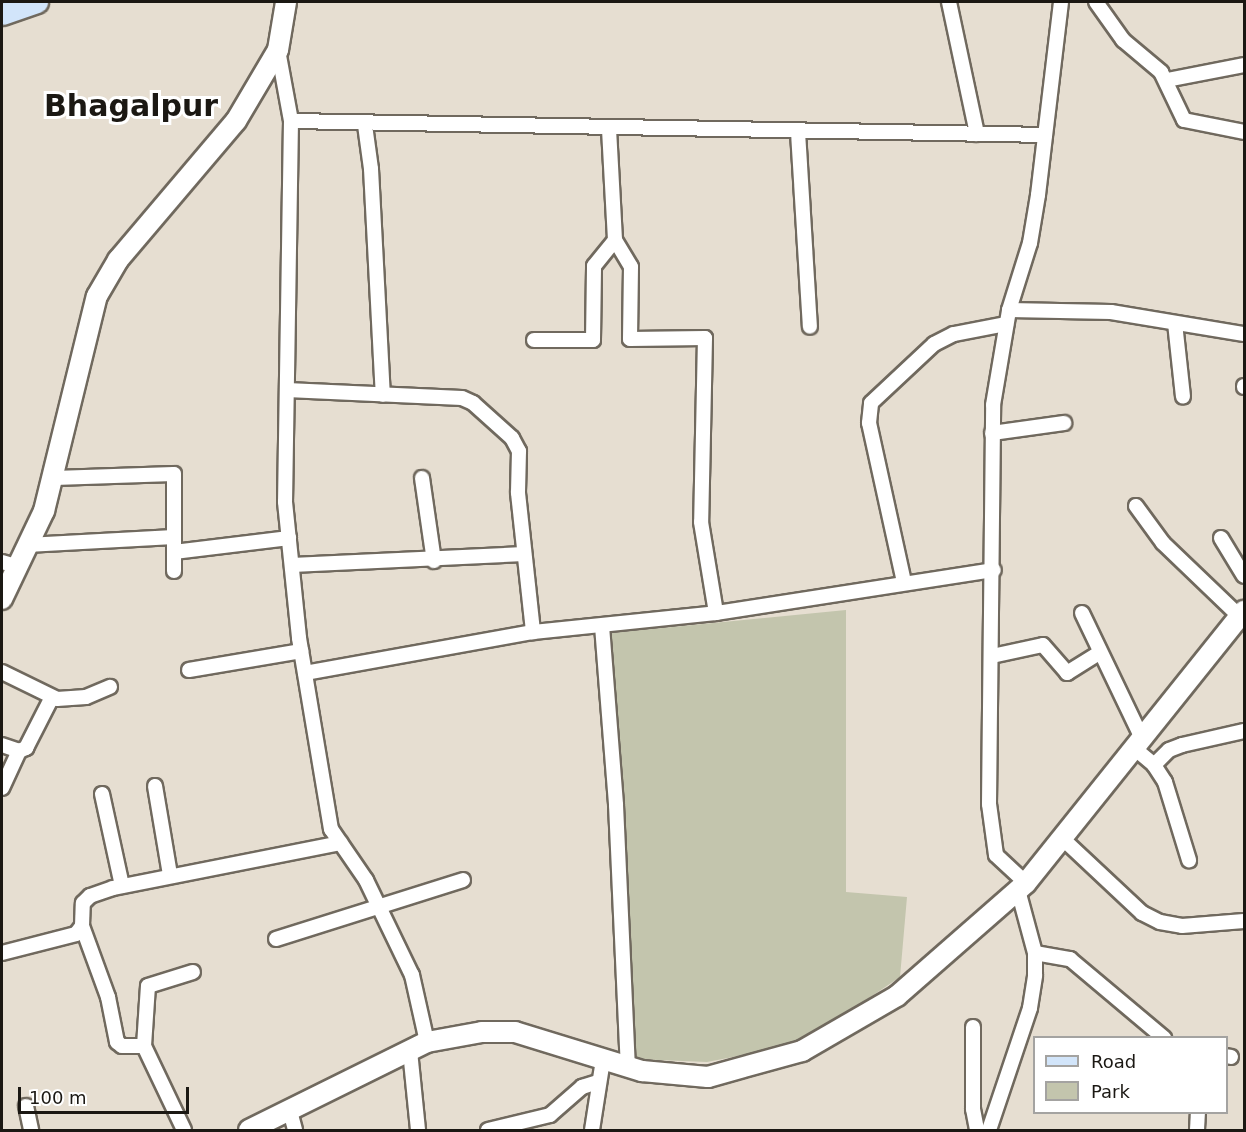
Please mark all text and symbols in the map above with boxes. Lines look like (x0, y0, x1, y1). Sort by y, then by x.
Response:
district label: Bhagalpur (44, 88, 218, 124)
legend (1033, 1036, 1228, 1114)
text: Road (1091, 1051, 1136, 1072)
scale bar (21, 1075, 192, 1113)
text: Park (1091, 1081, 1130, 1102)
text: 100 m (29, 1087, 87, 1108)

